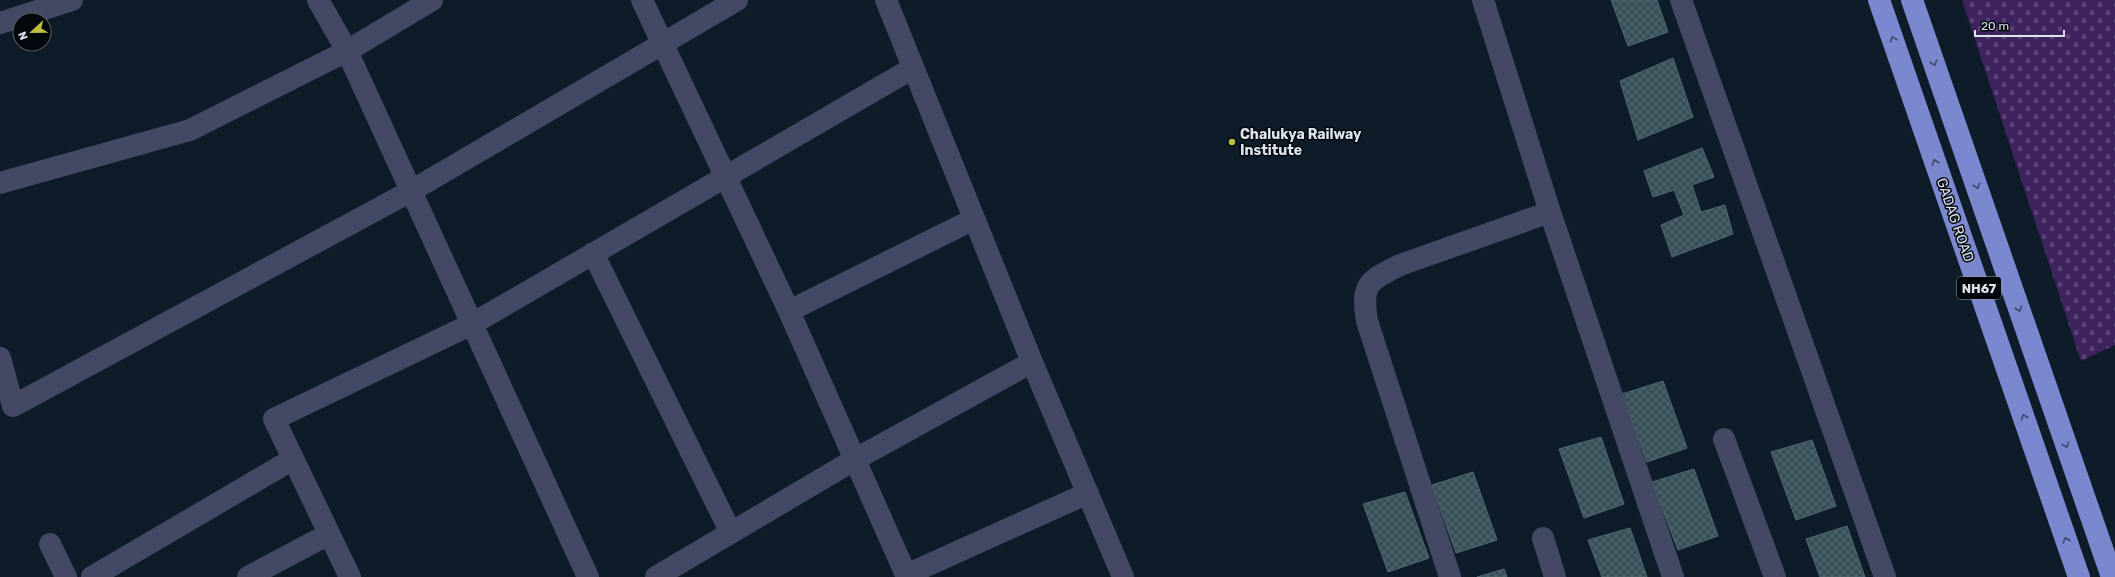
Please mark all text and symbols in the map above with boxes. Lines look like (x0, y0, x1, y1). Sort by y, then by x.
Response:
north arrow (12, 12, 52, 52)
scale bar (1975, 12, 2064, 38)
text: 20 m (1981, 19, 2009, 33)
text: N (16, 29, 31, 42)
one-way arrow (1889, 36, 1897, 43)
one-way arrow (1929, 60, 1938, 67)
place label: Chalukya Railway Institute (1240, 126, 1362, 159)
marker: Chalukya Railway Institute (1227, 137, 1237, 147)
one-way arrow (1932, 159, 1940, 166)
street label: GADAG ROAD (1933, 176, 1977, 264)
one-way arrow (1972, 182, 1980, 189)
road number: NH67 (1957, 277, 2001, 299)
one-way arrow (2015, 305, 2023, 312)
one-way arrow (2020, 414, 2029, 421)
one-way arrow (2062, 441, 2070, 448)
one-way arrow (2063, 537, 2071, 544)

